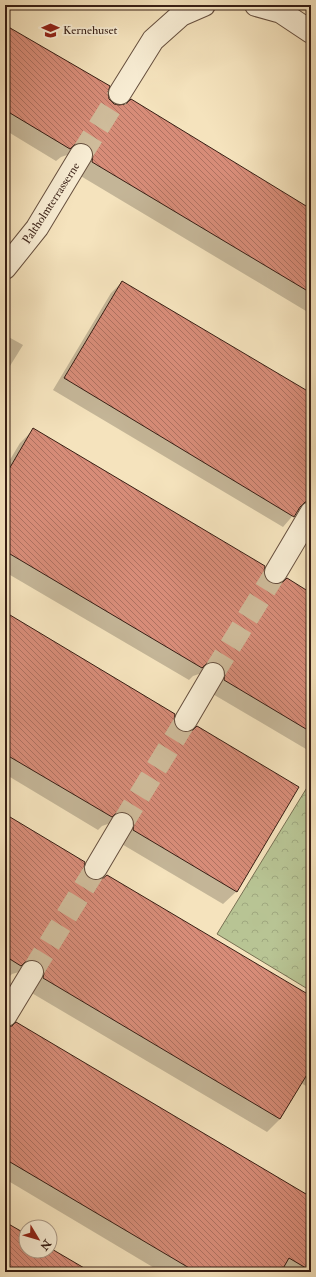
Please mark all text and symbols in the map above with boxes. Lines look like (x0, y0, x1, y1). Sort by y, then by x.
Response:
school or university icon: Kernehuset (40, 20, 60, 40)
place label: Kernehuset (63, 23, 117, 38)
street label: Paltholmterrasserne (19, 160, 83, 247)
north arrow (18, 1219, 58, 1259)
text: N (37, 1236, 54, 1254)

